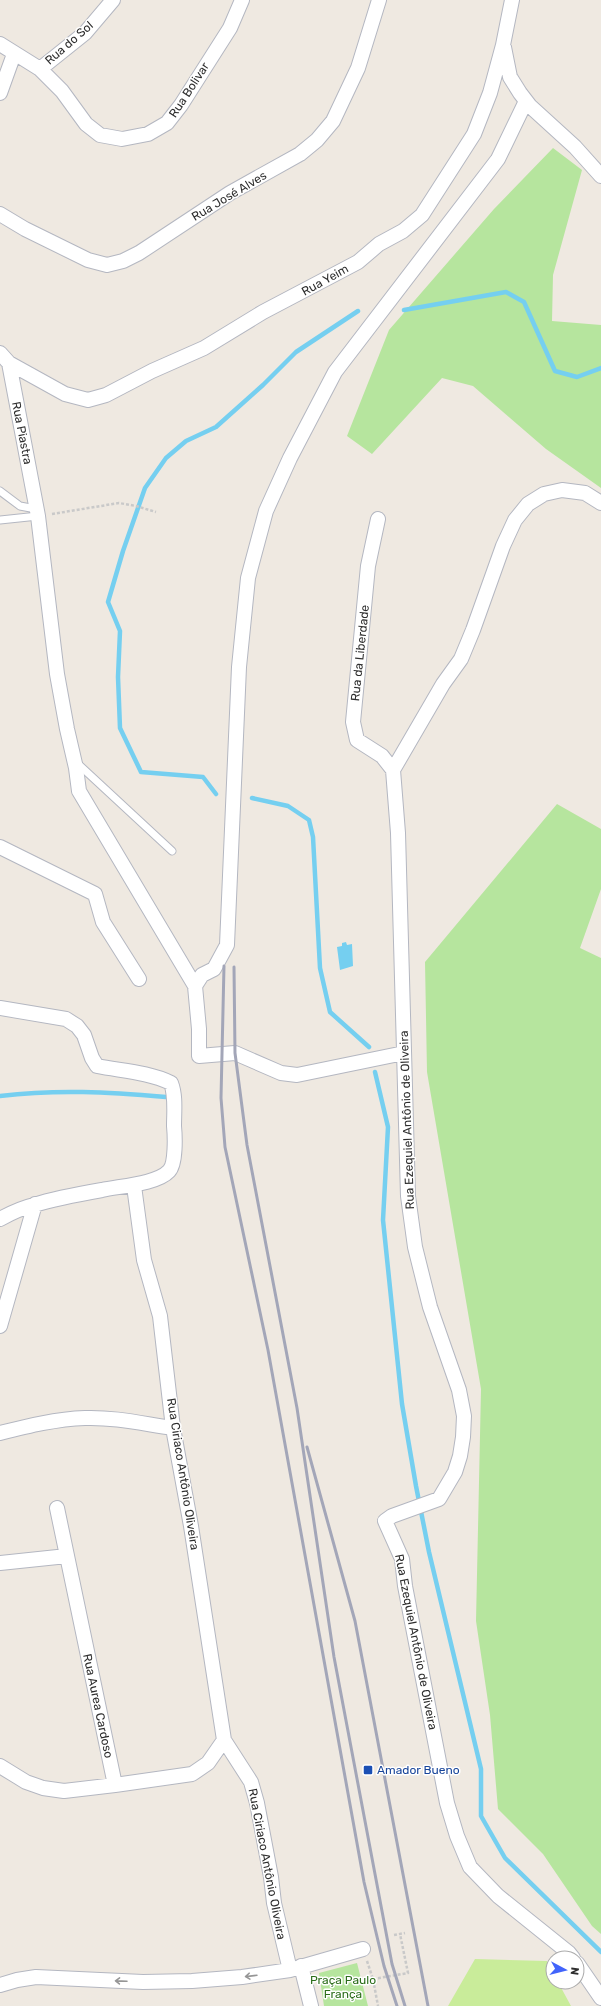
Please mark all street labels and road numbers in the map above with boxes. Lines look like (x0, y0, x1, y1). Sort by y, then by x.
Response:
street label: Rua do Sol (42, 18, 96, 68)
street label: Rua Bolivar (166, 59, 212, 120)
street label: Rua José Alves (189, 168, 269, 224)
street label: Rua Yeim (299, 261, 351, 299)
street label: Rua Piastra (9, 400, 35, 466)
street label: Rua da Liberdade (348, 604, 372, 702)
street label: Rua Ezequiel Antônio de Oliveira (397, 1030, 417, 1210)
street label: Rua Ciriaco Antônio Oliveira (164, 1397, 202, 1551)
street label: Rua Ezequiel Antônio de Oliveira (392, 1553, 440, 1731)
street label: Rua Aurea Cardoso (80, 1653, 116, 1760)
street label: Rua Ciriaco Antônio Oliveira (245, 1787, 289, 1941)

